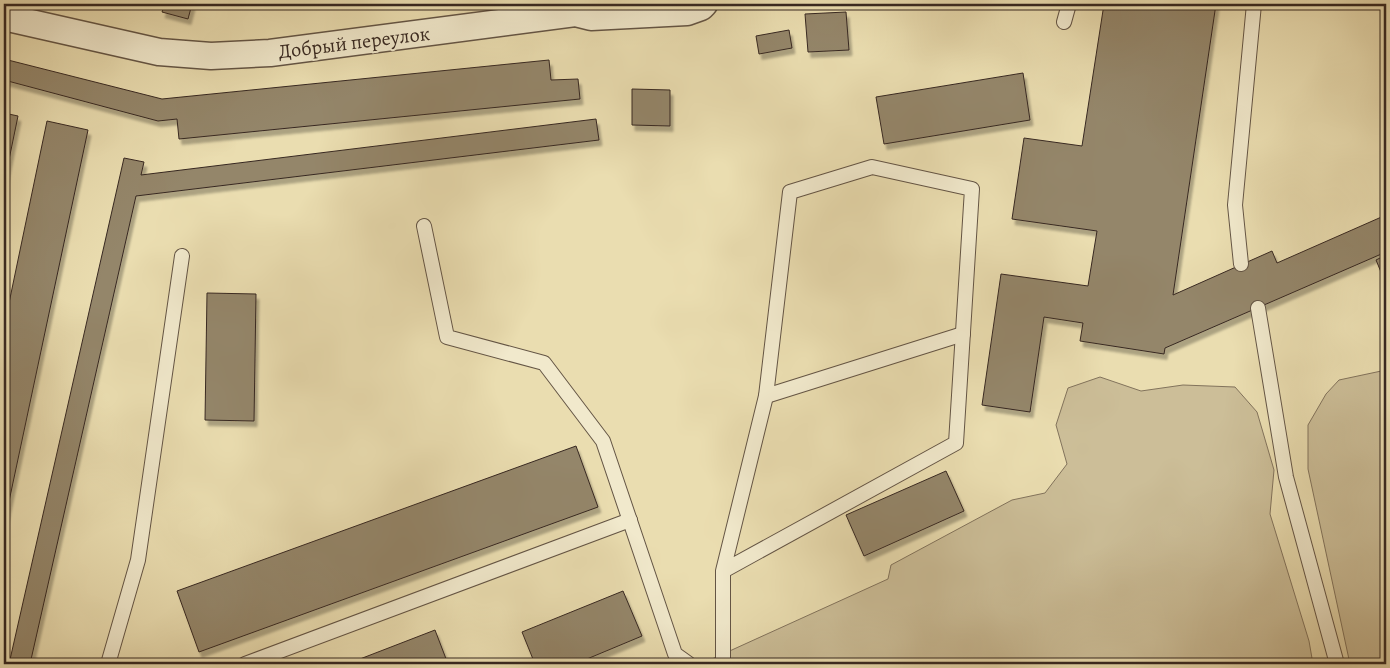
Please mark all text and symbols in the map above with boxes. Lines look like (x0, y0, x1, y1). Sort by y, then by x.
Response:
street label: Добрый переулок (277, 20, 431, 65)

